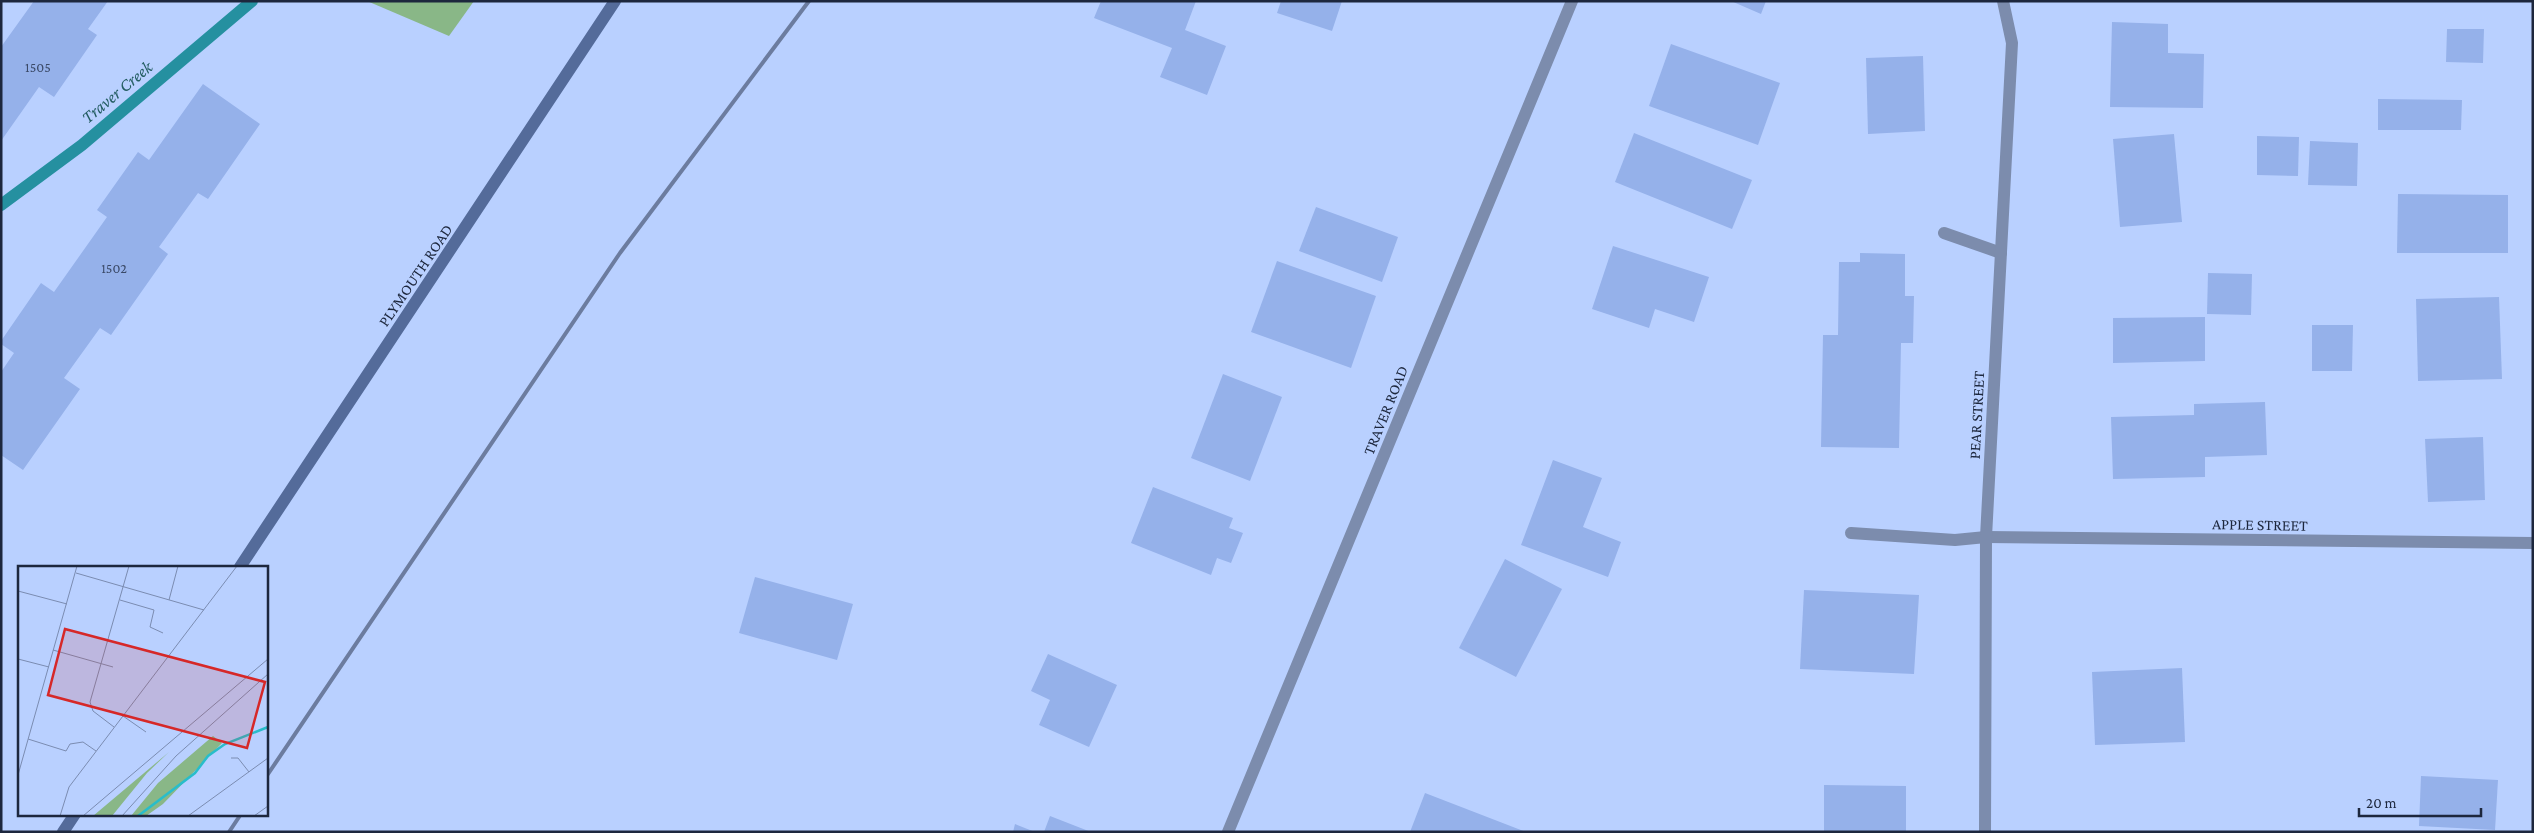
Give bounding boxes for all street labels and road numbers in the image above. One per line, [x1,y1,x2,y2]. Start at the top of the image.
street label: PLYMOUTH ROAD [375,221,456,329]
street label: TRAVER ROAD [1360,363,1411,457]
street label: PEAR STREET [1966,370,1987,460]
street label: APPLE STREET [2212,515,2308,534]

